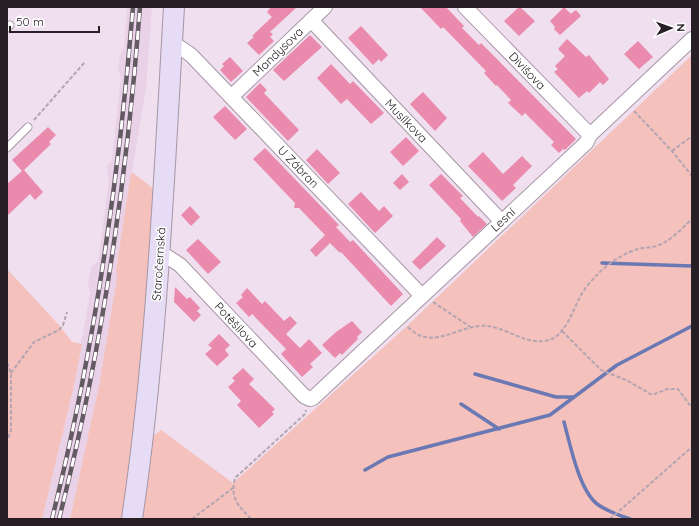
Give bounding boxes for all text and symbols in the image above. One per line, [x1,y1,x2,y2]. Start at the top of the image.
scale bar [10,8,99,34]
north arrow [651,8,691,48]
text: 50 m [16,14,44,29]
text: N [674,23,688,32]
street label: Mandysova [249,24,306,79]
street label: Divišova [506,49,549,93]
street label: Musílkova [382,96,431,146]
street label: U Zábran [275,142,322,191]
street label: Lesní [487,204,518,235]
street label: Staročernská [148,227,169,301]
street label: Potěšilova [212,299,261,351]

